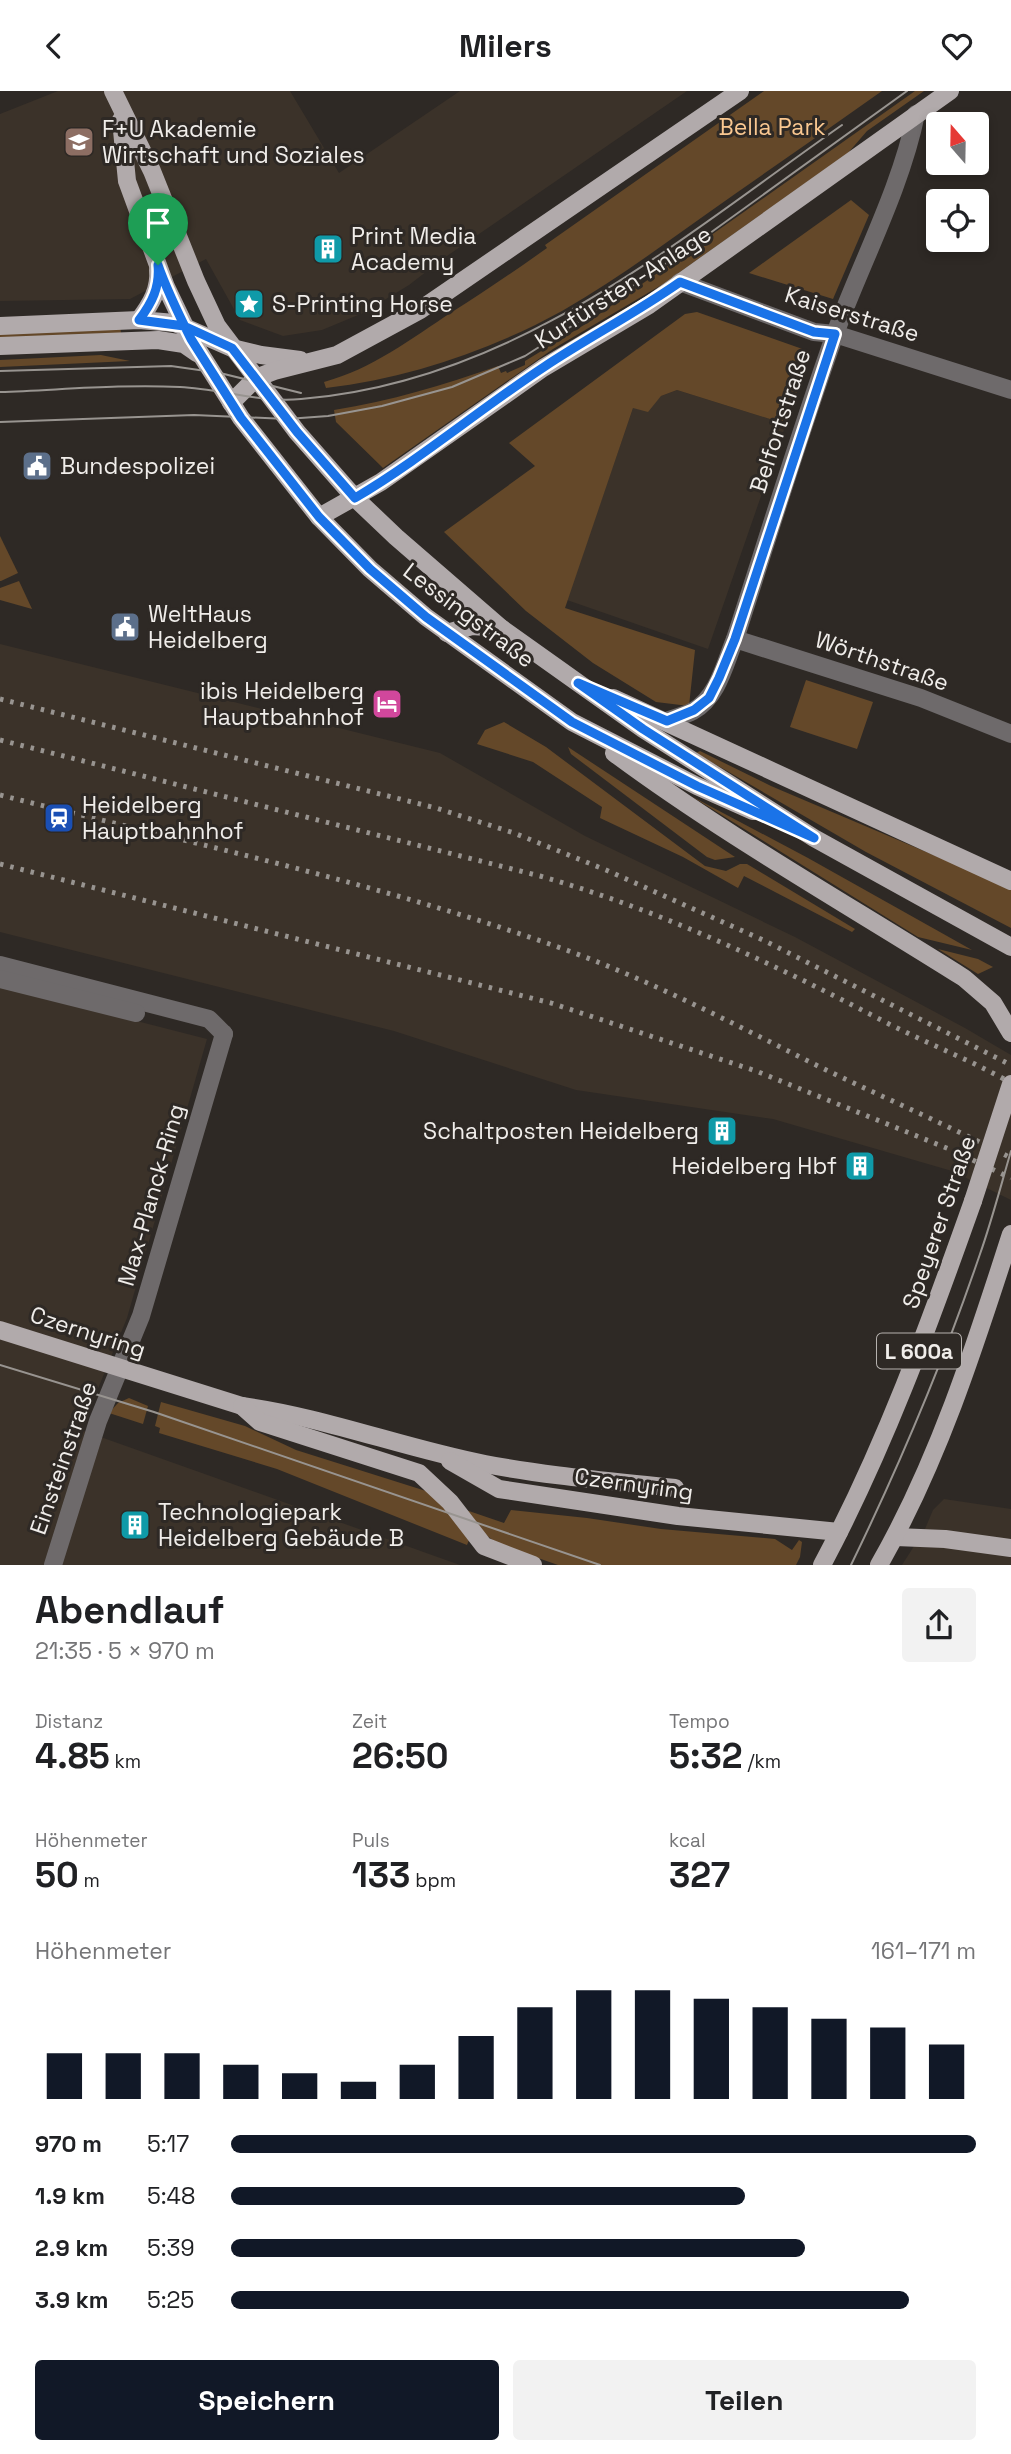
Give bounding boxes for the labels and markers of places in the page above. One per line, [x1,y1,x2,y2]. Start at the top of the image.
place label: F+U Akademie Wirtschaft und Soziales [102,114,365,170]
school or university icon: F+U Akademie Wirtschaft und Soziales [62,125,96,159]
pin [128,193,188,265]
place label: Print Media Academy [351,221,477,277]
building icon: Print Media Academy [311,232,345,266]
place icon: S-Printing Horse [232,287,266,321]
place label: S-Printing Horse [272,289,453,319]
public building icon: Bundespolizei [20,449,54,483]
place label: Bundespolizei [60,451,215,481]
place label: WeltHaus Heidelberg [148,599,268,655]
public building icon: WeltHaus Heidelberg [108,610,142,644]
place label: ibis Heidelberg Hauptbahnhof [200,676,364,732]
hotel icon: ibis Heidelberg Hauptbahnhof [370,687,404,721]
place label: Heidelberg Hauptbahnhof [82,790,243,846]
station icon: Heidelberg Hauptbahnhof [42,801,76,835]
building icon: Schaltposten Heidelberg [705,1114,739,1148]
place label: Schaltposten Heidelberg [423,1116,699,1146]
building icon: Heidelberg Hbf [843,1149,877,1183]
place label: Heidelberg Hbf [672,1151,837,1181]
place label: Technologiepark Heidelberg Gebäude B [158,1497,404,1553]
building icon: Technologiepark Heidelberg Gebäude B [118,1508,152,1542]

